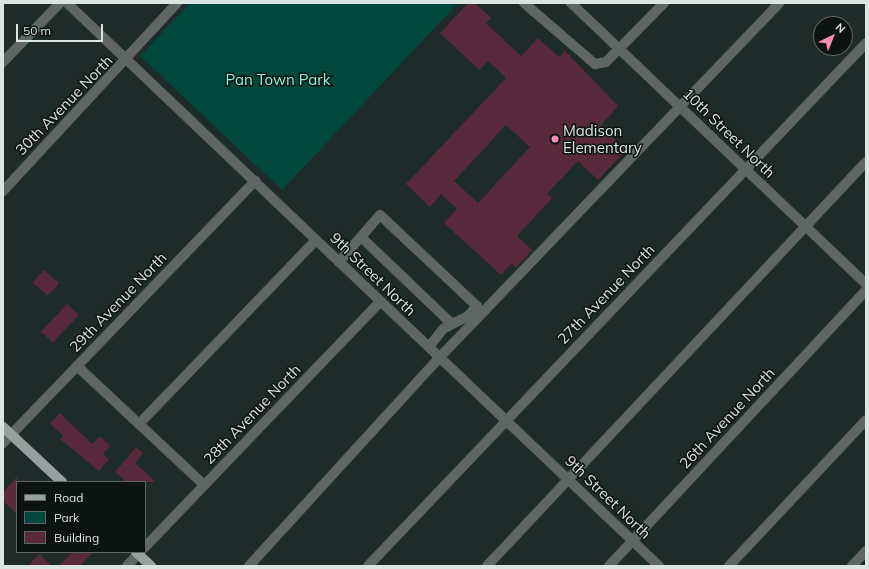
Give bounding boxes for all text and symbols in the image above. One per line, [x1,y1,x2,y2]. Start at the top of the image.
scale bar [18,16,105,42]
north arrow [813,16,853,56]
text: N [833,20,848,36]
text: 50 m [23,23,51,38]
street label: 30th Avenue North [12,51,116,159]
park label: Pan Town Park [226,71,330,89]
street label: 10th Street North [679,84,779,182]
place label: Madison Elementary [563,121,642,156]
marker: Madison Elementary [550,134,560,144]
street label: 9th Street North [326,229,420,319]
street label: 27th Avenue North [554,240,658,348]
street label: 29th Avenue North [66,248,170,356]
street label: 28th Avenue North [200,360,304,468]
street label: 26th Avenue North [675,364,779,472]
street label: 9th Street North [561,452,655,542]
legend [16,481,146,553]
text: Road [54,490,83,505]
text: Park [54,510,79,525]
text: Building [54,530,99,545]

